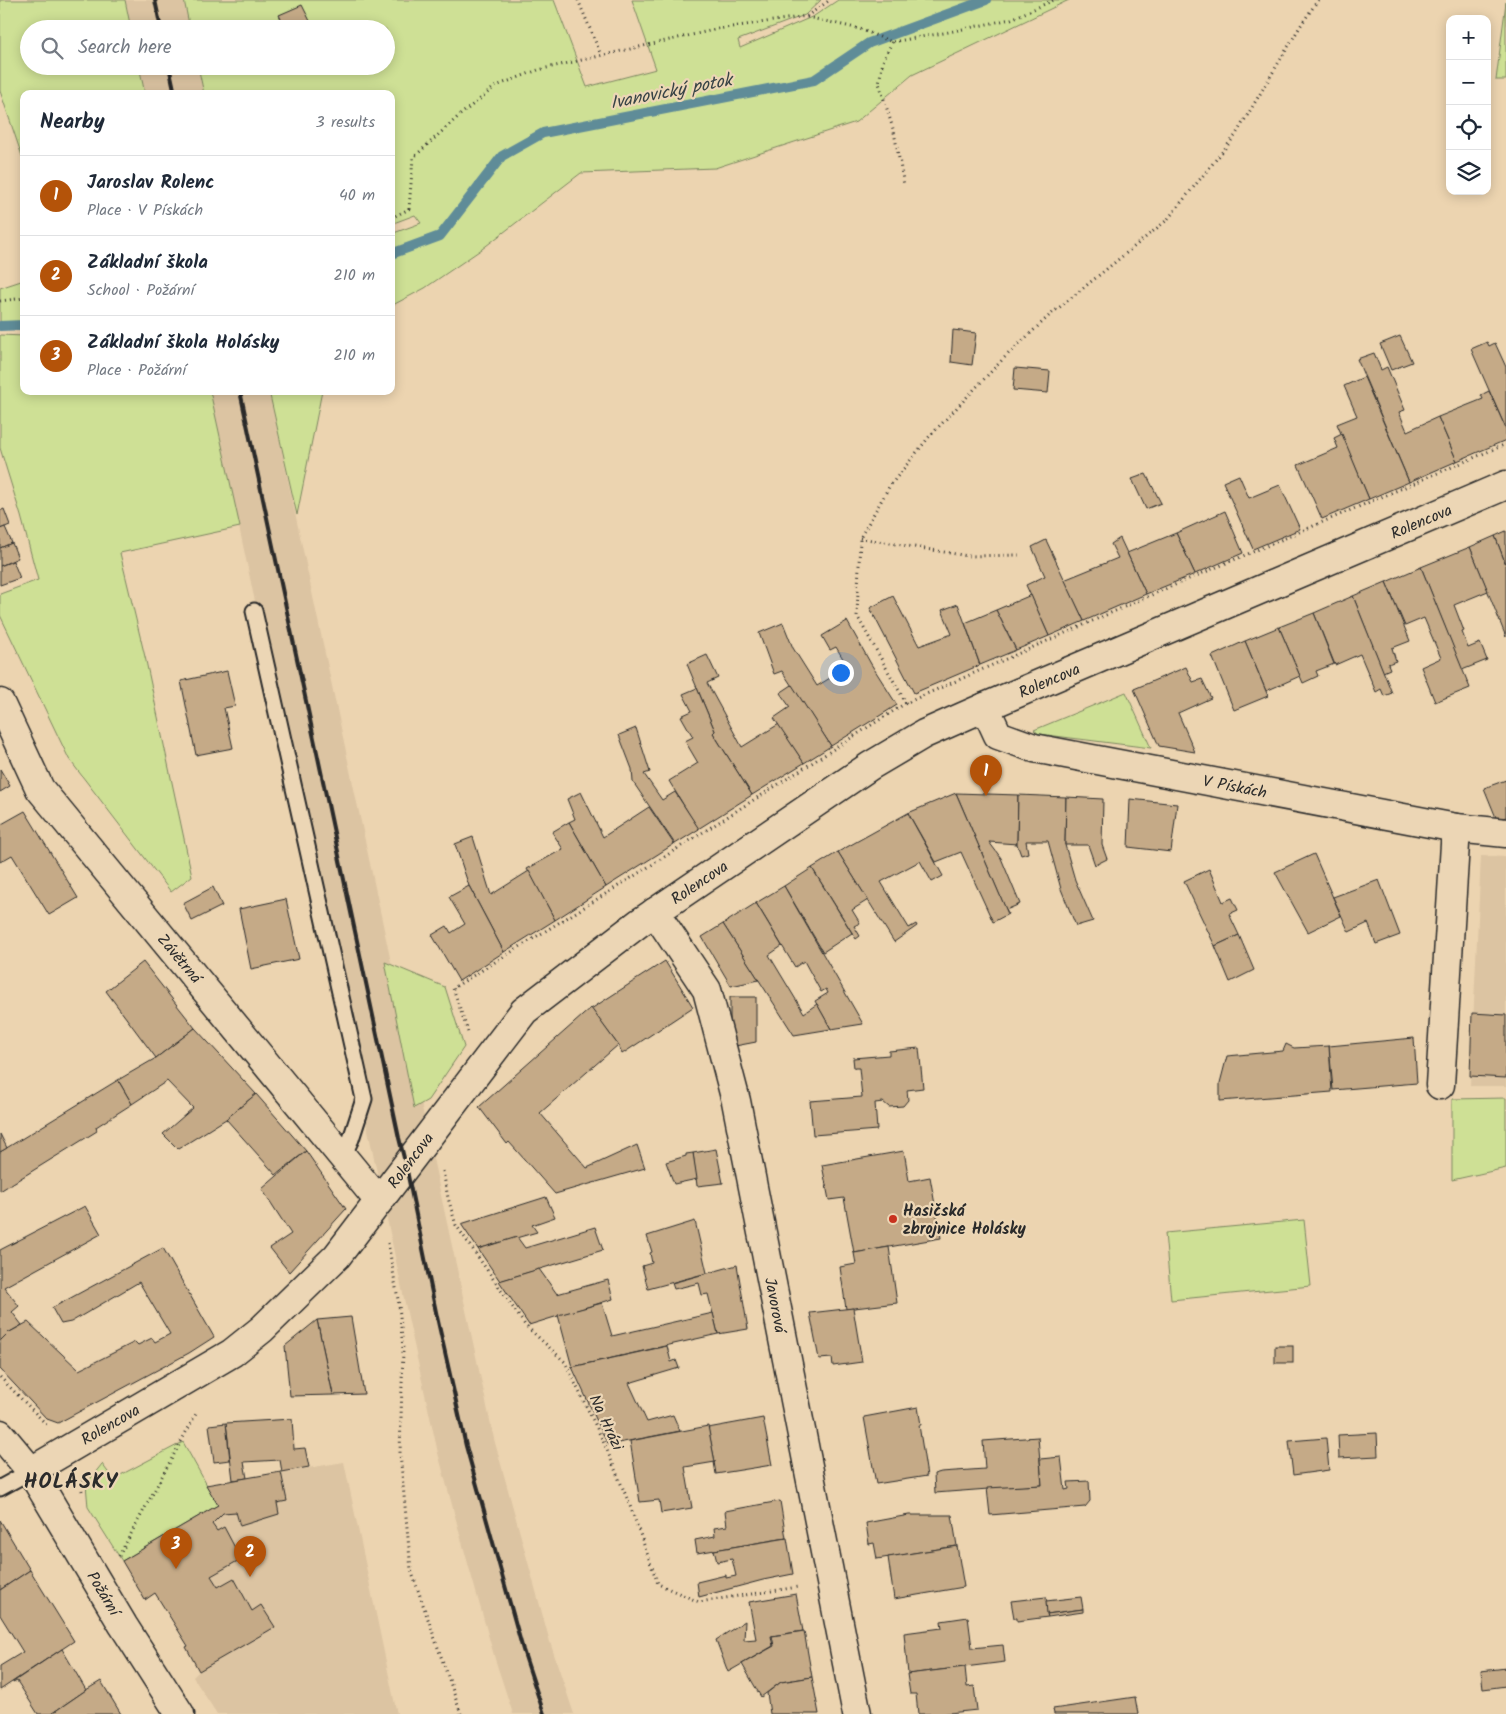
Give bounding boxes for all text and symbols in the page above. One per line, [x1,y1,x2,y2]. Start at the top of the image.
map controls [1446,15,1491,195]
button: + [1446,15,1491,60]
search box [20,20,395,75]
text: Search here [78,33,172,63]
icon: search [38,34,66,62]
button: − [1446,60,1491,105]
water label: Ivanovický potok [608,66,737,119]
button: locate [1446,105,1491,150]
text: Nearby [40,106,105,139]
text: 3 results [316,110,375,135]
button: layers [1446,150,1491,195]
text: Jaroslav Rolenc [87,168,215,198]
text: 1 [54,183,58,208]
text: 40 m [339,183,375,208]
text: Place · V Pískách [87,198,203,223]
text: Základní škola [87,248,208,278]
text: 2 [51,263,61,288]
text: 210 m [334,263,375,288]
text: School · Požární [87,278,194,303]
text: Základní škola Holásky [87,328,279,358]
text: 3 [52,343,60,368]
text: 210 m [334,343,375,368]
text: Place · Požární [87,358,186,383]
street label: Rolencova [1387,498,1456,547]
street label: Rolencova [1015,657,1084,706]
your location [828,660,854,686]
pin: 1 [970,755,1002,796]
street label: V Pískách [1200,769,1269,806]
street label: Rolencova [666,855,734,912]
street label: Závětrná [150,928,208,991]
street label: Rolencova [382,1127,441,1194]
place label: Hasičská zbrojnice Holásky [903,1199,1026,1242]
marker: Hasičská zbrojnice Holásky [887,1213,899,1225]
street label: Javorová [757,1275,792,1336]
street label: Na Hrázi [582,1391,630,1456]
street label: Rolencova [76,1398,145,1452]
district label: HOLÁSKY [24,1466,118,1499]
pin: 3 [160,1528,192,1569]
pin: 2 [234,1536,266,1577]
street label: Požární [80,1567,127,1623]

